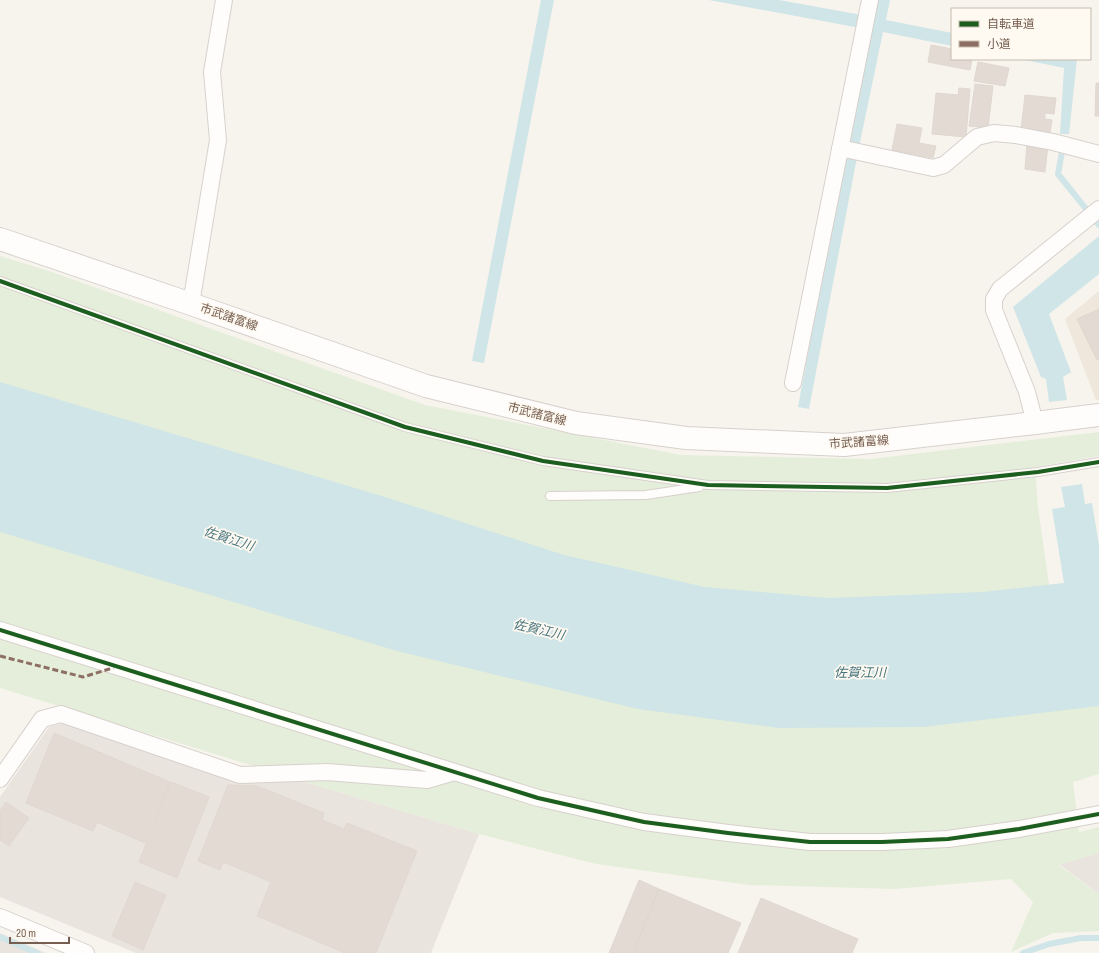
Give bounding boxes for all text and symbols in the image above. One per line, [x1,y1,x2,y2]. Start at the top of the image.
legend [951,8,1091,60]
text: 自転車道 [987,17,1035,32]
text: 小道 [987,37,1011,52]
street label: 市武諸富線 [198,301,260,334]
street label: 市武諸富線 [506,400,568,429]
street label: 市武諸富線 [829,433,889,452]
water label: 佐賀江川 [201,523,258,555]
water label: 佐賀江川 [512,616,568,644]
water label: 佐賀江川 [834,665,888,681]
scale bar [10,919,69,945]
text: 20 m [16,926,36,941]

